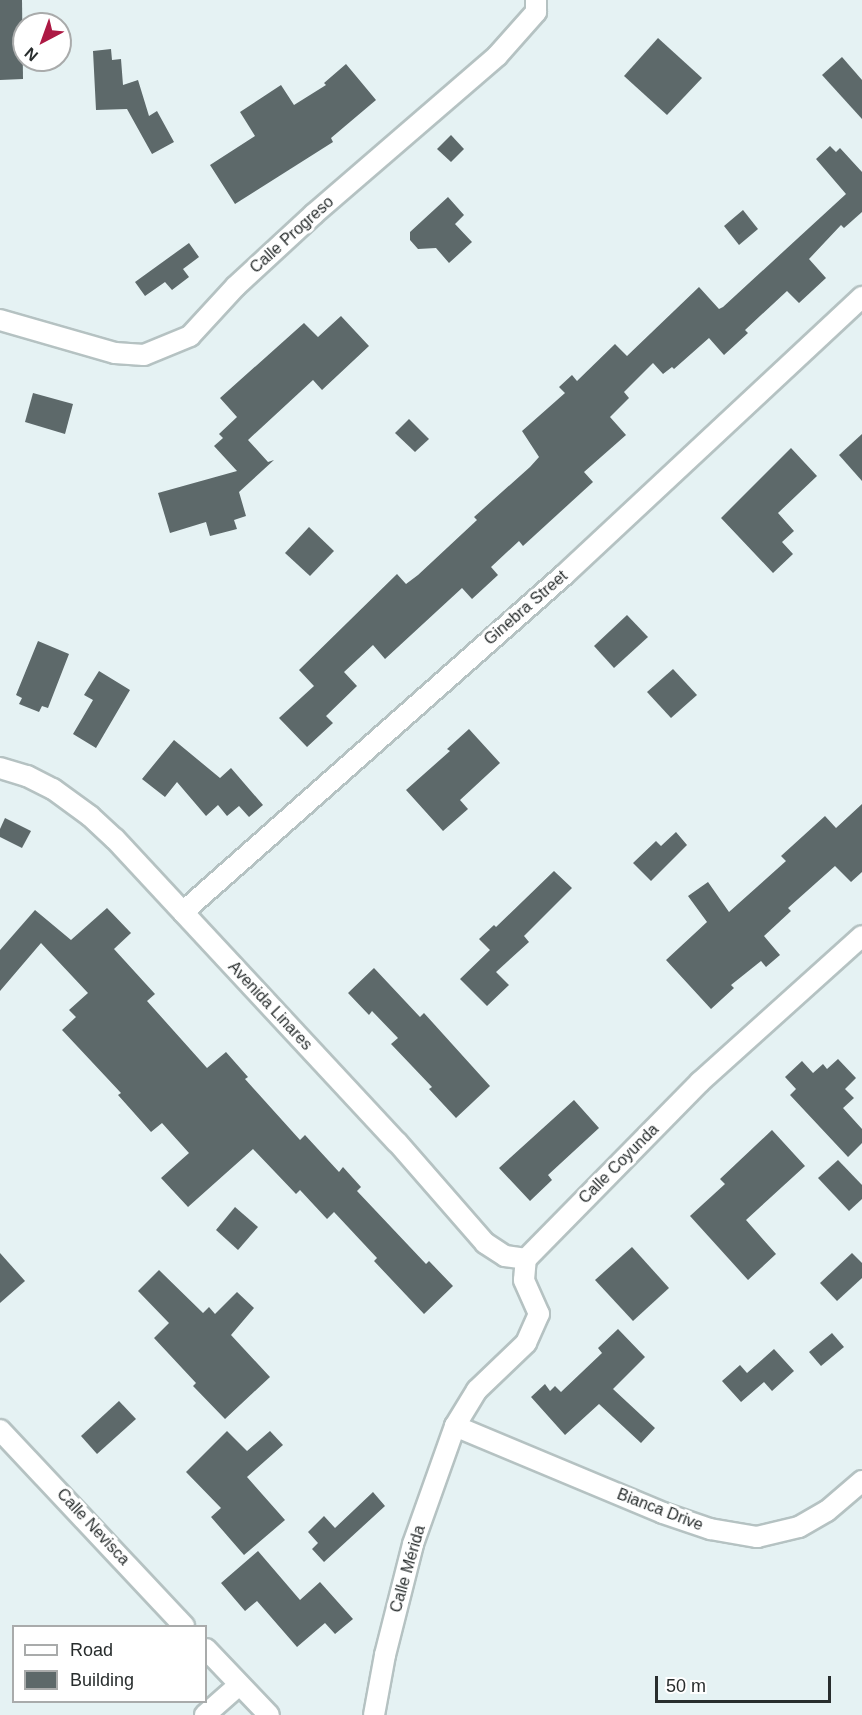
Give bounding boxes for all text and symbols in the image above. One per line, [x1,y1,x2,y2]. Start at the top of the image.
north arrow [12,12,72,72]
text: N [21,44,41,65]
street label: Calle Progreso [246,192,338,278]
street label: Ginebra Street [480,567,572,649]
street label: Avenida Linares [224,958,316,1054]
street label: Calle Coyunda [575,1120,663,1208]
street label: Calle Nevisca [53,1485,133,1569]
street label: Bianca Drive [614,1485,706,1535]
street label: Calle Mérida [386,1523,430,1615]
legend [12,1625,207,1703]
text: Road [70,1640,113,1660]
scale bar [658,1664,834,1702]
text: Building [70,1670,134,1690]
text: 50 m [666,1676,706,1696]

